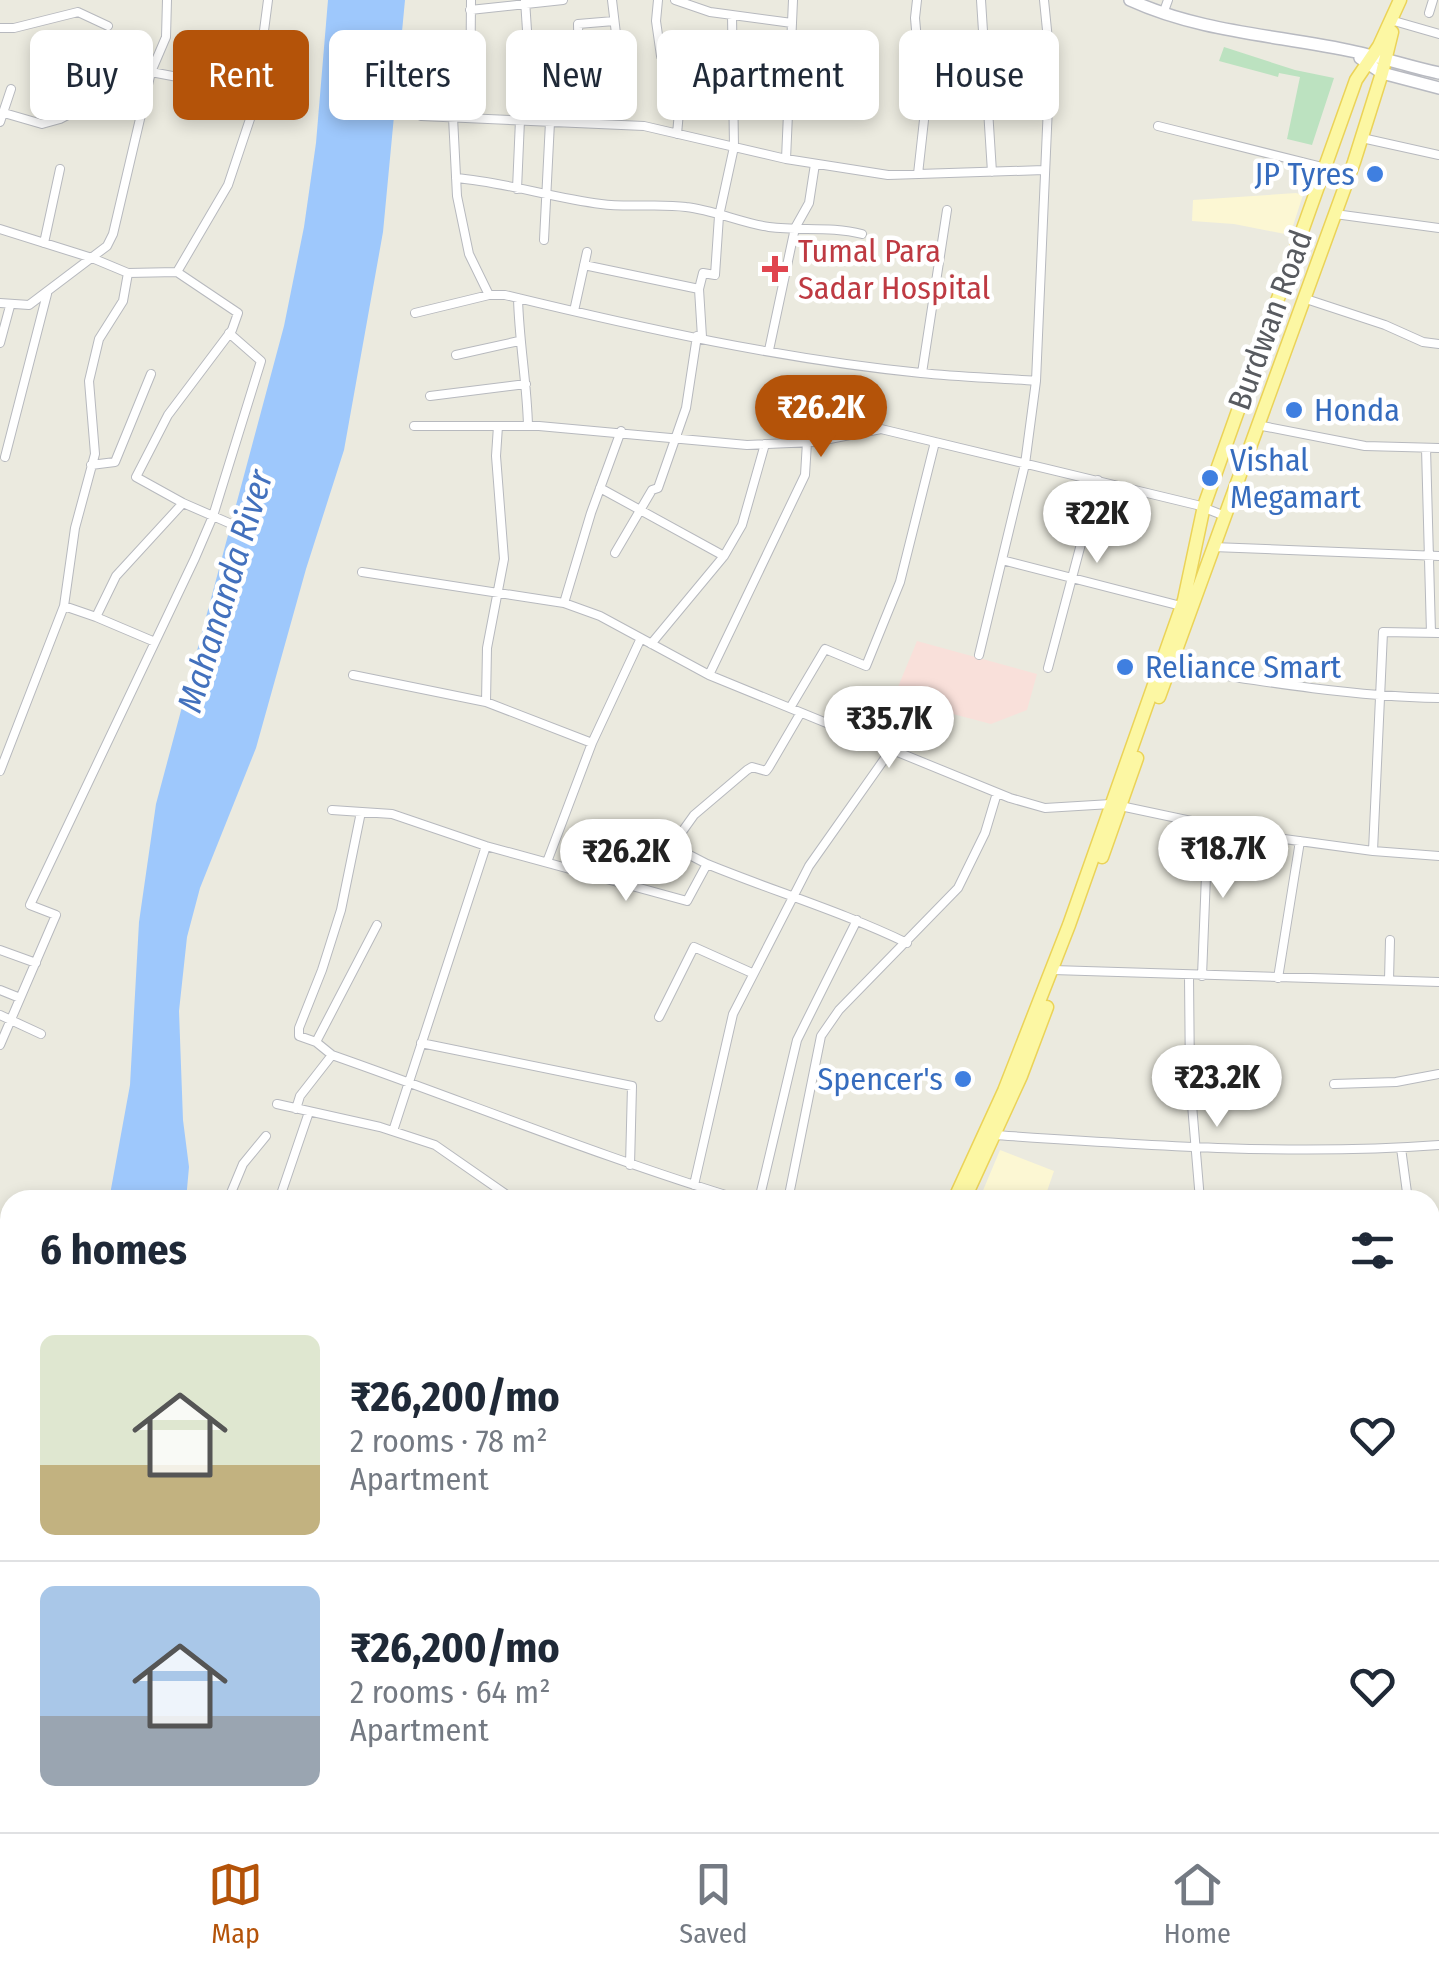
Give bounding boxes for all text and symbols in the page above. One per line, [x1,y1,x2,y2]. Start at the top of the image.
chip: Buy [30,30,153,120]
chip: Rent [173,30,309,120]
chip: Filters [329,30,486,120]
chip: New [506,30,637,120]
chip: Apartment [657,30,879,120]
chip: House [899,30,1059,120]
place label: JP Tyres [1254,155,1355,193]
marker: JP Tyres [1364,163,1386,185]
street label: Burdwan Road [1220,225,1320,415]
place label: Tumal Para Sadar Hospital [798,232,990,307]
marker: Tumal Para Sadar Hospital [762,256,788,282]
pin: ₹26.2K [740,375,902,460]
text: ₹26.2K [777,388,865,426]
place label: Honda [1314,391,1400,429]
marker: Honda [1283,399,1305,421]
place label: Vishal Megamart [1230,441,1361,516]
water label: Mahananda River [168,463,282,717]
marker: Vishal Megamart [1199,467,1221,489]
pin: ₹22K [1038,481,1156,566]
text: ₹22K [1065,494,1129,532]
place label: Reliance Smart [1145,648,1342,686]
marker: Reliance Smart [1114,656,1136,678]
pin: ₹35.7K [808,686,970,771]
text: ₹35.7K [846,699,932,737]
pin: ₹18.7K [1142,816,1304,901]
pin: ₹26.2K [545,819,707,904]
text: ₹18.7K [1180,829,1266,867]
text: ₹26.2K [582,832,670,870]
pin: ₹23.2K [1136,1045,1298,1130]
text: ₹23.2K [1174,1058,1260,1096]
place label: Spencer's [817,1060,943,1098]
marker: Spencer's [952,1068,974,1090]
icon: filters [1345,1223,1400,1278]
text: 6 homes [40,1225,187,1275]
text: ₹26,200/mo [350,1372,560,1422]
icon: home [120,1375,240,1495]
icon: heart [1345,1408,1400,1463]
text: 2 rooms · 78 m² [350,1422,548,1460]
text: Apartment [350,1460,489,1498]
text: ₹26,200/mo [350,1623,560,1673]
icon: home [120,1626,240,1746]
icon: heart [1345,1659,1400,1714]
text: 2 rooms · 64 m² [350,1673,551,1711]
text: Apartment [350,1711,489,1749]
tab: Map [208,1857,263,1950]
tab: Saved [679,1857,748,1950]
tab: Home [1164,1857,1231,1950]

